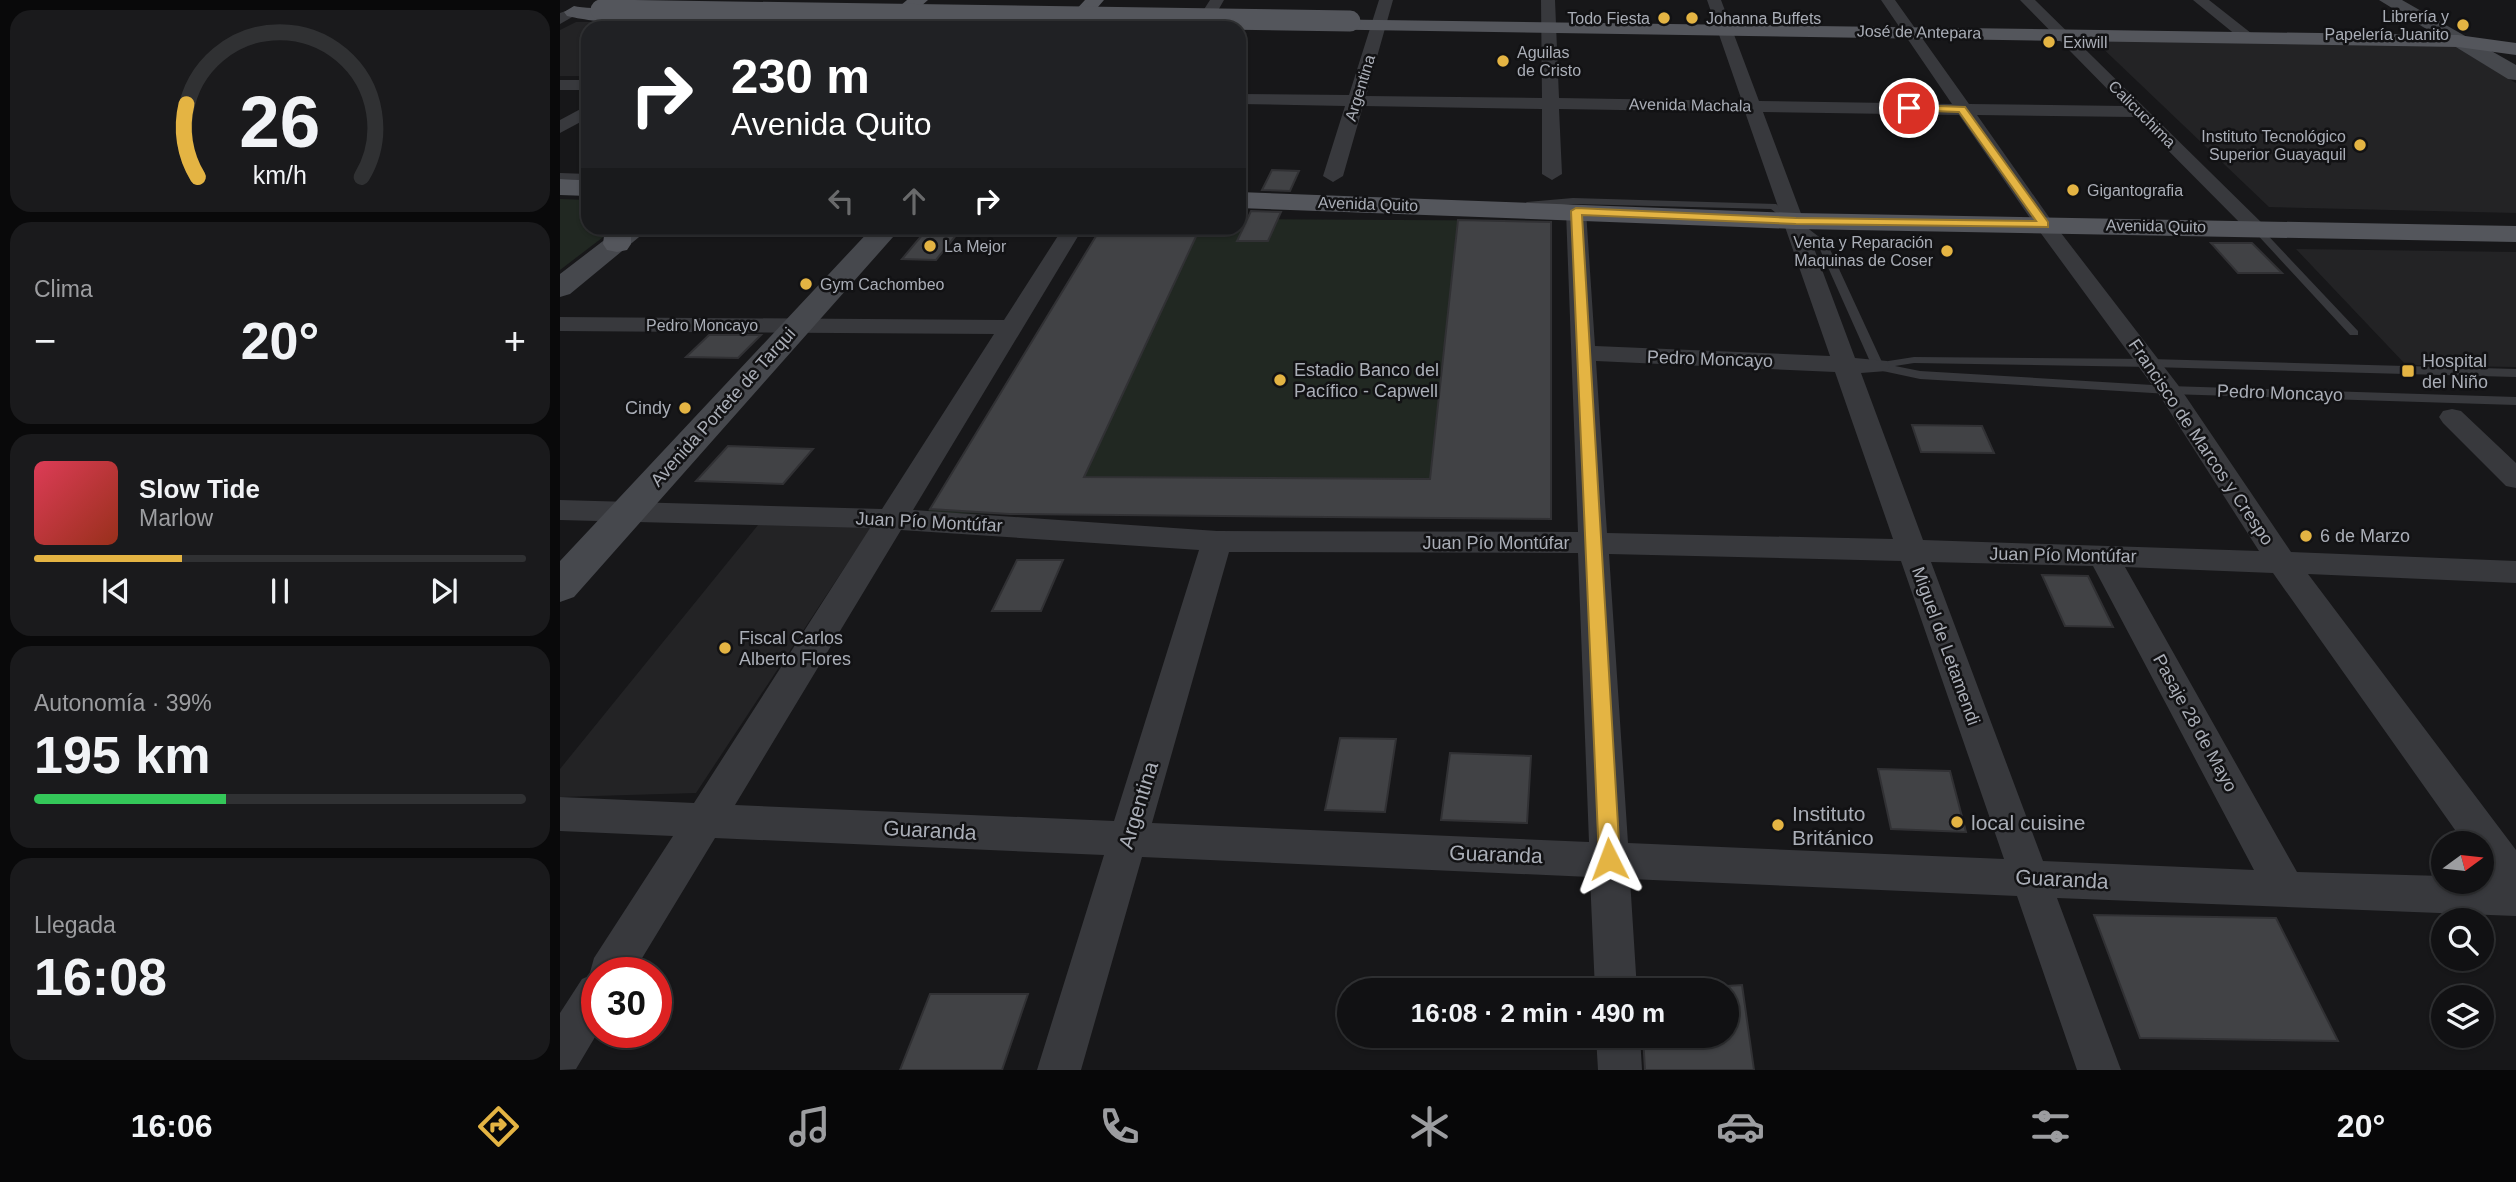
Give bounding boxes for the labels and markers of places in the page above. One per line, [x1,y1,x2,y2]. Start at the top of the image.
place label: Librería y Papelería Juanito [2324,8,2449,43]
place label: Todo Fiesta [1567,10,1650,27]
marker: Todo Fiesta [1656,10,1672,26]
marker: Johanna Buffets [1684,10,1700,26]
place label: Johanna Buffets [1706,10,1821,27]
marker: Librería y Papelería Juanito [2455,17,2471,33]
marker: Exiwill [2041,34,2057,50]
place label: Exiwill [2063,34,2107,51]
place label: Aguilas de Cristo [1517,44,1581,79]
marker: Aguilas de Cristo [1495,53,1511,69]
pin [1879,78,1939,138]
place label: Instituto Tecnológico Superior Guayaquil [2201,128,2346,163]
marker: Instituto Tecnológico Superior Guayaquil [2352,137,2368,153]
marker: Gigantografia [2065,182,2081,198]
place label: Gigantografia [2087,182,2183,199]
place label: Venta y Reparación Maquinas de Coser [1793,234,1934,269]
marker: La Mejor [922,238,938,254]
place label: La Mejor [944,238,1007,255]
marker: Venta y Reparación Maquinas de Coser [1939,243,1955,259]
marker: Gym Cachombeo [798,276,814,292]
place label: Gym Cachombeo [820,276,945,293]
place label: Hospital del Niño [2422,351,2488,392]
place label: Estadio Banco del Pacífico - Capwell [1294,360,1439,401]
marker: Hospital del Niño [2400,363,2416,379]
marker: Estadio Banco del Pacífico - Capwell [1272,372,1288,388]
place label: Cindy [625,398,671,418]
marker: Cindy [677,400,693,416]
place label: 6 de Marzo [2320,526,2410,546]
marker: 6 de Marzo [2298,528,2314,544]
place label: Fiscal Carlos Alberto Flores [739,628,851,669]
marker: Fiscal Carlos Alberto Flores [717,640,733,656]
place label: Instituto Británico [1792,802,1874,849]
place label: local cuisine [1971,811,2085,834]
marker: local cuisine [1949,814,1965,830]
marker: Instituto Británico [1770,817,1786,833]

